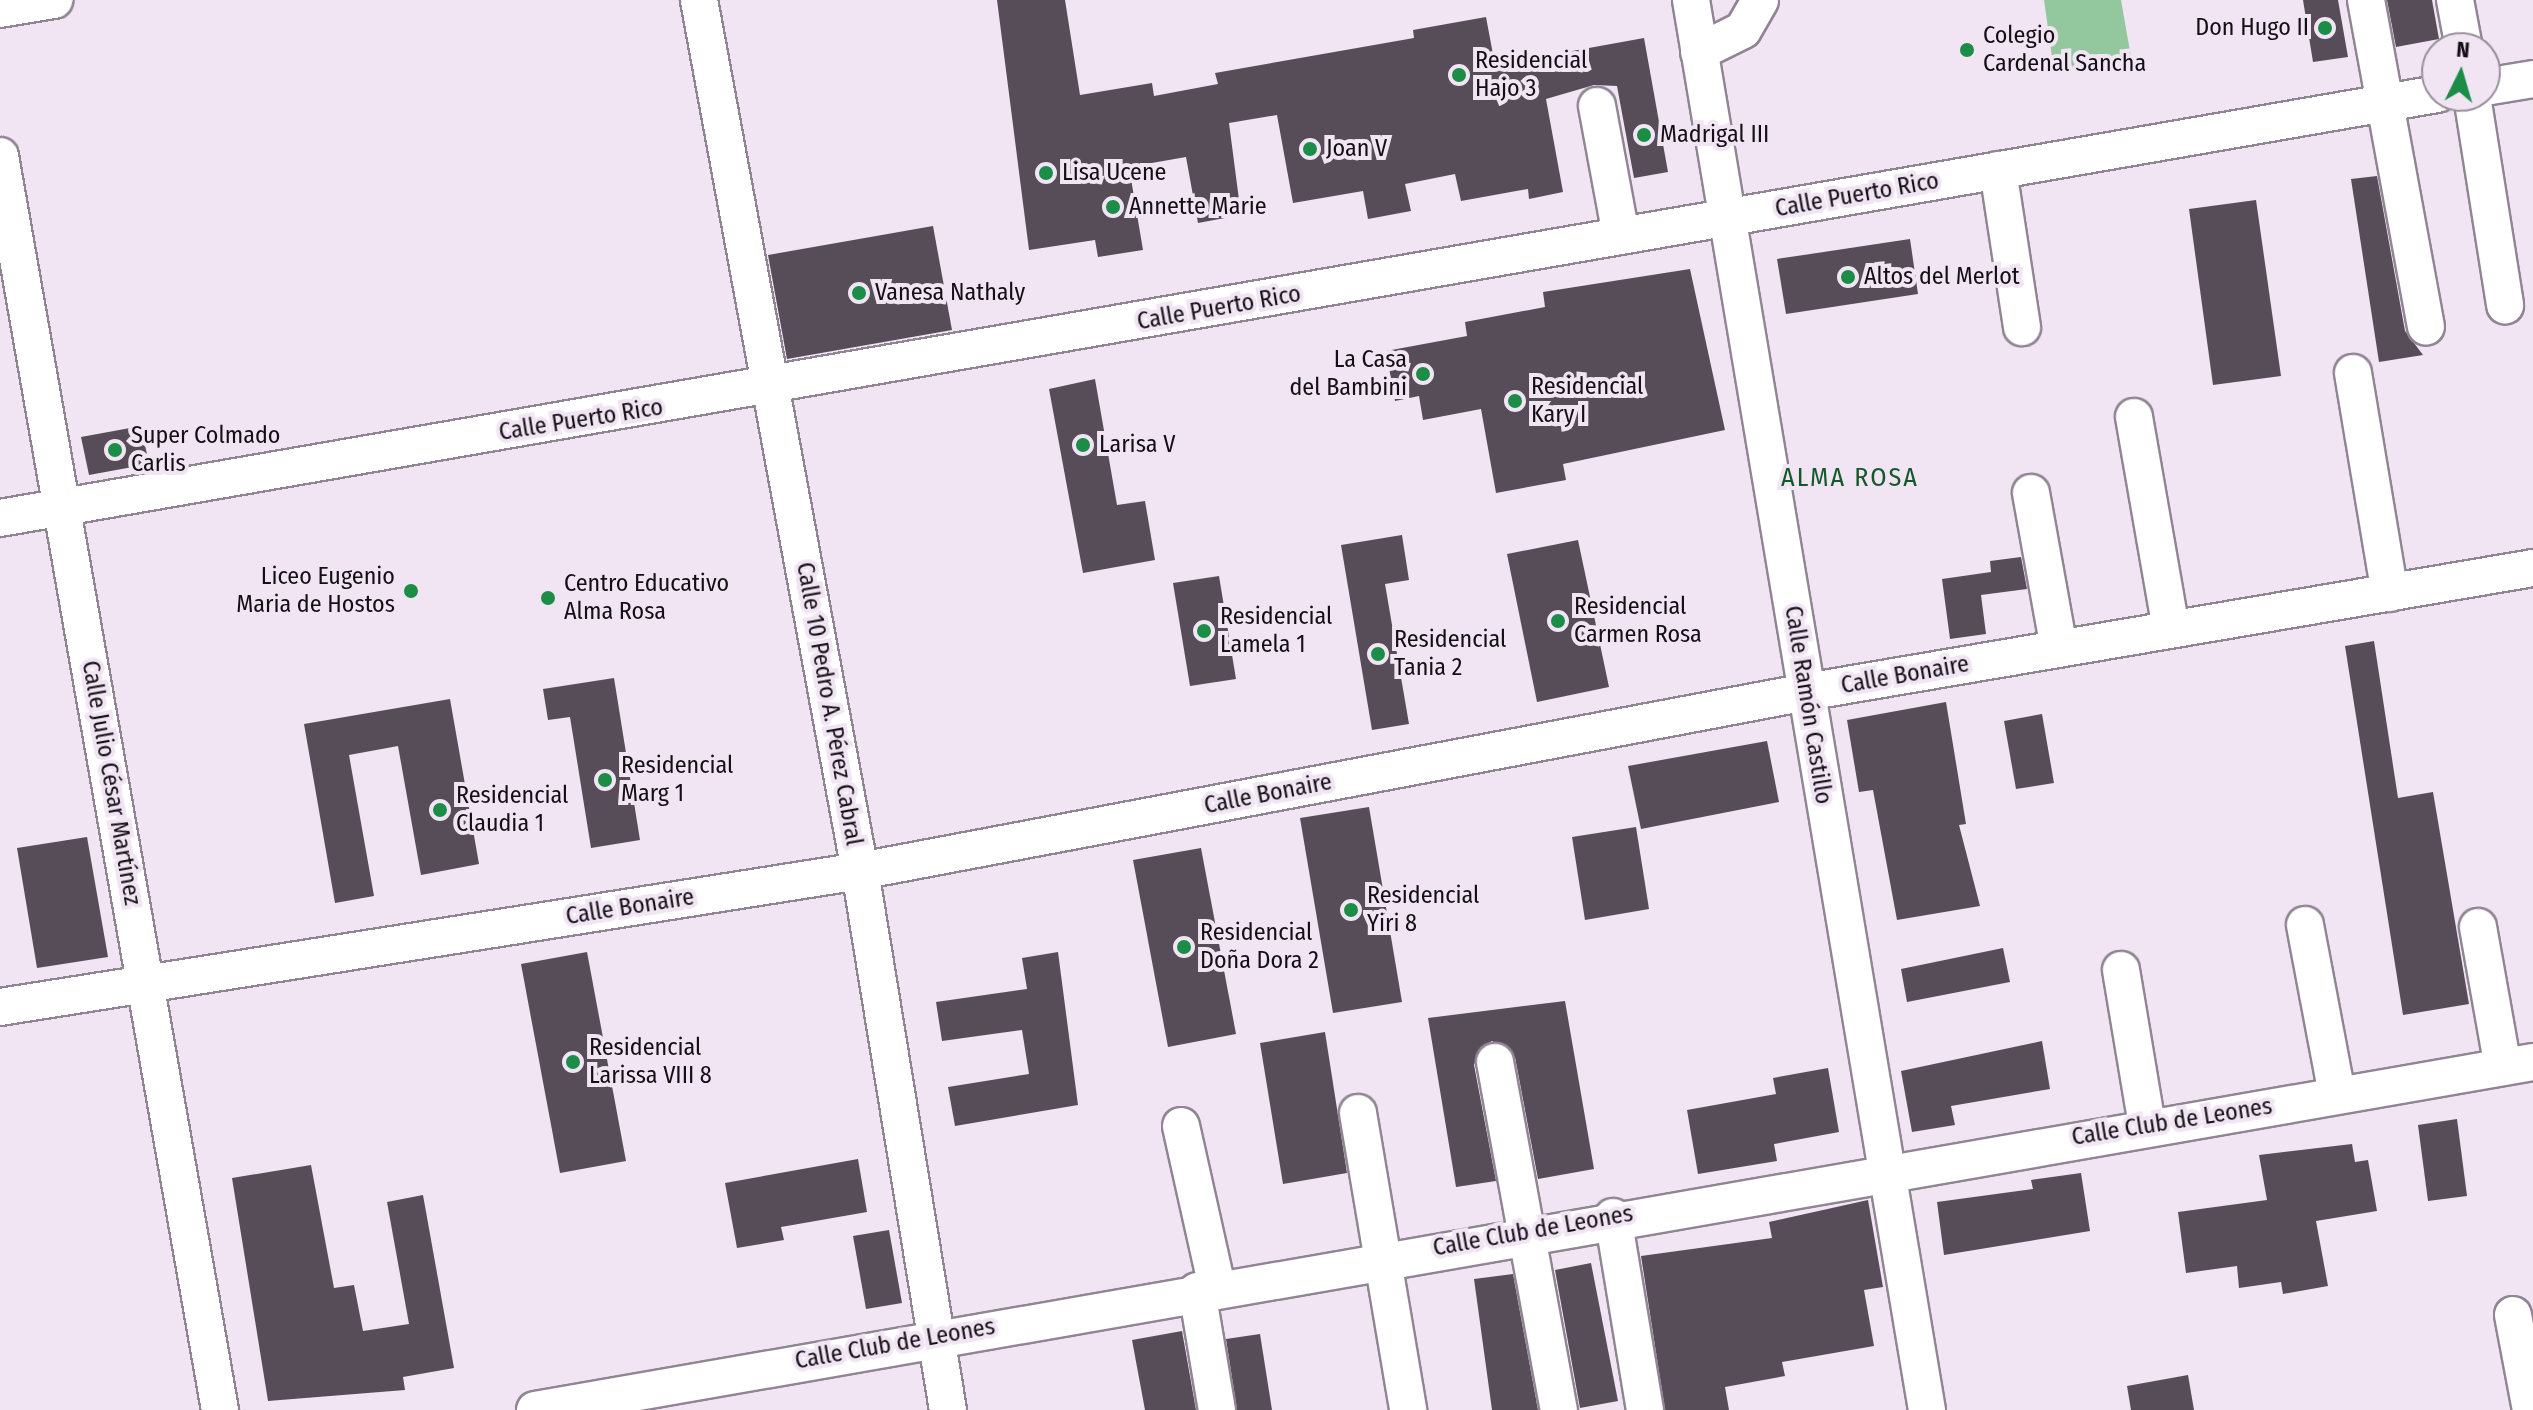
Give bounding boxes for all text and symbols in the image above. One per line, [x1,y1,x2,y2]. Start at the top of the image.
place label: Don Hugo II [2195,14,2309,42]
marker: Don Hugo II [2316,19,2334,37]
place label: Colegio Cardenal Sancha [1983,22,2146,78]
north arrow [2421,32,2501,112]
text: N [2455,36,2471,64]
marker: Colegio Cardenal Sancha [1958,41,1976,59]
place label: Residencial Hajo 3 [1475,47,1587,103]
marker: Residencial Hajo 3 [1450,66,1468,84]
place label: Madrigal III [1660,121,1769,149]
marker: Madrigal III [1635,126,1653,144]
place label: Joan V [1326,135,1387,163]
marker: Joan V [1301,140,1319,158]
place label: Lisa Ucene [1062,159,1166,187]
marker: Lisa Ucene [1037,164,1055,182]
street label: Calle Puerto Rico [1773,166,1941,224]
place label: Annette Marie [1129,193,1267,221]
marker: Annette Marie [1104,198,1122,216]
place label: Altos del Merlot [1864,263,2020,291]
marker: Altos del Merlot [1839,268,1857,286]
place label: Vanesa Nathaly [875,279,1025,307]
street label: Calle Puerto Rico [1135,279,1303,337]
marker: Vanesa Nathaly [850,284,868,302]
place label: La Casa del Bambini [1289,346,1407,402]
marker: La Casa del Bambini [1414,365,1432,383]
place label: Residencial Kary I [1531,373,1643,429]
marker: Residencial Kary I [1506,392,1524,410]
street label: Calle Puerto Rico [497,393,665,447]
place label: Super Colmado Carlis [131,422,280,478]
place label: Larisa V [1099,431,1175,459]
marker: Larisa V [1074,436,1092,454]
marker: Super Colmado Carlis [106,441,124,459]
district label: ALMA ROSA [1781,462,1919,494]
street label: Calle 10 Pedro A. Pérez Cabral [790,560,868,848]
place label: Liceo Eugenio Maria de Hostos [236,563,395,619]
place label: Centro Educativo Alma Rosa [564,570,729,626]
marker: Liceo Eugenio Maria de Hostos [402,582,420,600]
marker: Centro Educativo Alma Rosa [539,589,557,607]
place label: Residencial Carmen Rosa [1574,593,1702,649]
place label: Residencial Lamela 1 [1220,603,1332,659]
street label: Calle Ramón Castillo [1778,604,1838,806]
marker: Residencial Carmen Rosa [1549,612,1567,630]
marker: Residencial Lamela 1 [1195,622,1213,640]
place label: Residencial Tania 2 [1394,626,1506,682]
marker: Residencial Tania 2 [1369,645,1387,663]
street label: Calle Bonaire [1839,650,1971,700]
street label: Calle Julio César Martínez [75,659,147,907]
place label: Residencial Marg 1 [621,752,733,808]
street label: Calle Bonaire [1202,768,1334,820]
marker: Residencial Marg 1 [596,771,614,789]
place label: Residencial Claudia 1 [456,782,568,838]
marker: Residencial Claudia 1 [431,801,449,819]
place label: Residencial Yiri 8 [1367,882,1479,938]
street label: Calle Bonaire [564,883,696,931]
marker: Residencial Yiri 8 [1342,901,1360,919]
place label: Residencial Doña Dora 2 [1200,919,1319,975]
marker: Residencial Doña Dora 2 [1175,938,1193,956]
place label: Residencial Larissa VIII 8 [589,1034,712,1090]
marker: Residencial Larissa VIII 8 [564,1053,582,1071]
street label: Calle Club de Leones [2070,1092,2274,1152]
street label: Calle Club de Leones [1431,1199,1635,1263]
street label: Calle Club de Leones [793,1312,997,1376]

